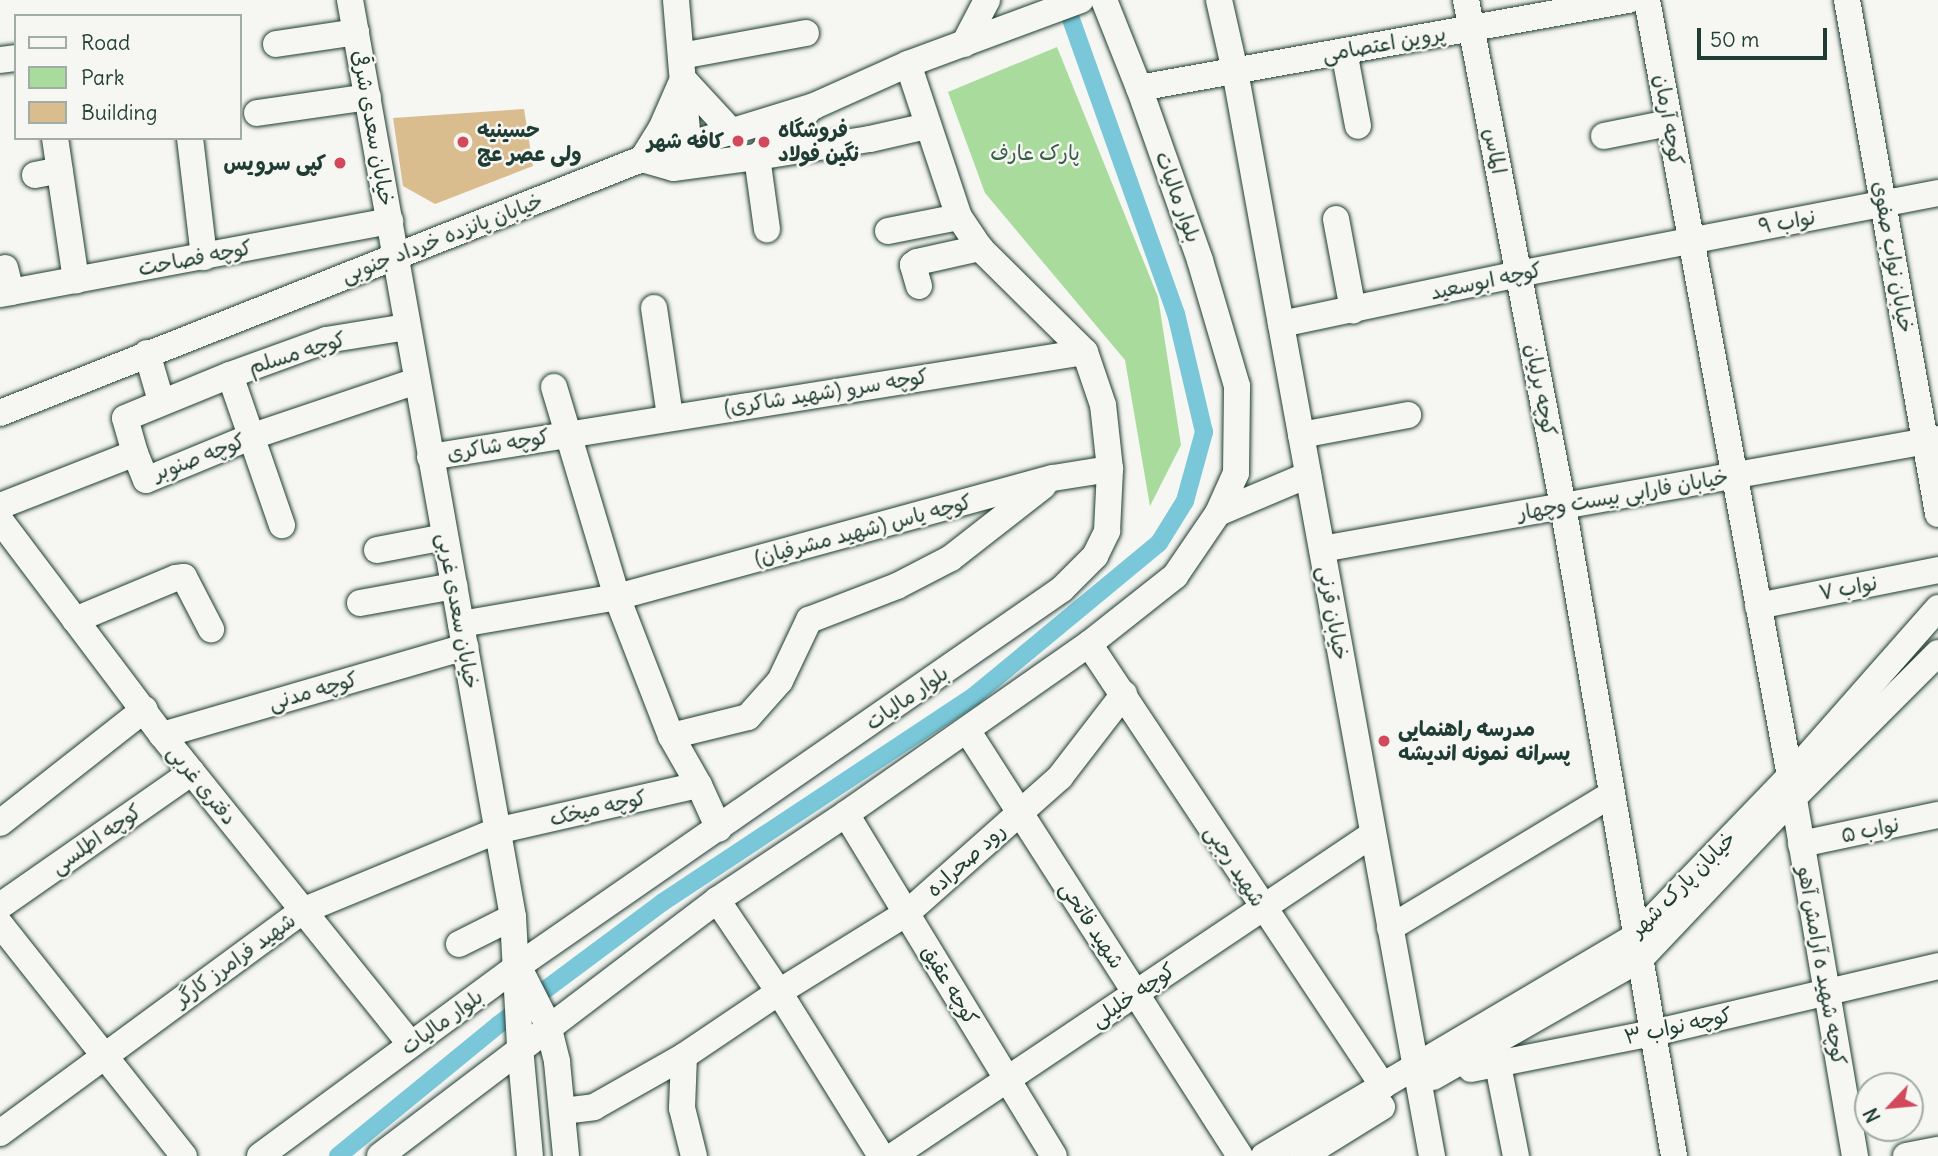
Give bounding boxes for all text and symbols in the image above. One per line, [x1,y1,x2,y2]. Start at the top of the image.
legend [14,14,242,140]
scale bar [1700,14,1829,58]
street label: پروین اعتصامی [1320,21,1448,67]
text: 50 m [1710,26,1759,53]
text: Road [81,29,130,56]
street label: خیابان سعدی شرقی [347,48,399,208]
text: Park [81,64,124,91]
street label: کوچه آرمان [1649,72,1689,168]
text: Building [81,99,157,126]
place label: حسینیه ولی عصر عج [477,117,582,167]
place label: فروشگاه نگین فولاد [778,117,859,167]
street label: الماس [1478,126,1512,176]
place label: کافه شهر [647,128,724,154]
marker: کافه شهر [730,133,746,149]
marker: حسینیه ولی عصر عج [455,134,471,150]
marker: فروشگاه نگین فولاد [756,134,772,150]
park label: پارک عارف [990,140,1080,166]
street label: بلوار مالیات [1150,148,1206,246]
place label: کپی سرویس [224,150,326,176]
marker: کپی سرویس [332,155,348,171]
street label: خیابان نواب صفوی [1867,179,1919,335]
street label: خیابان پانزده خرداد جنوبی [338,188,546,288]
street label: نواب ۹ [1756,204,1818,240]
street label: کوچه فصاحت [136,235,254,281]
street label: کوچه ابوسعید [1428,257,1544,305]
street label: کوچه مسلم [245,326,349,380]
street label: کوچه برلیان [1520,342,1562,438]
street label: کوچه سرو (شهید شاکری) [722,363,930,421]
street label: کوچه شاکری [445,424,551,466]
street label: کوچه صنوبر [149,428,249,486]
street label: خیابان فارابی بیست وچهار [1516,464,1730,526]
street label: کوچه یاس (شهید مشرفیان) [752,489,974,571]
street label: خیابان سعدی غربی [432,531,484,691]
street label: خیابان قرنی [1312,564,1354,662]
street label: نواب ۷ [1817,570,1879,606]
street label: بلوار مالیات [861,660,953,736]
street label: کوچه مدنی [266,666,360,716]
place label: مدرسه راهنمایی پسرانه نمونه اندیشه [1398,716,1570,766]
marker: مدرسه راهنمایی پسرانه نمونه اندیشه [1376,733,1392,749]
street label: دفتری غربی [162,740,242,830]
street label: کوچه میخک [547,785,649,831]
street label: کوچه اطلسی [46,799,146,879]
street label: نواب ۵ [1839,812,1901,848]
street label: رود صحراده [921,818,1011,902]
street label: شهید رجبی [1199,820,1271,912]
street label: خیابان پارک شهر [1625,826,1741,942]
street label: کوچه شهید ه آرامش آهو [1792,865,1852,1067]
street label: شهید فاتحی [1054,877,1130,973]
street label: شهید فرامرز کارگر [170,908,300,1012]
street label: کوچه عقیق [916,940,984,1030]
street label: کوچه خلیلی [1086,958,1180,1032]
street label: بلوار مالیات [396,984,488,1060]
street label: کوچه نواب ۳ [1622,1002,1734,1050]
north arrow [1854,1072,1924,1142]
text: N [1858,1104,1886,1127]

